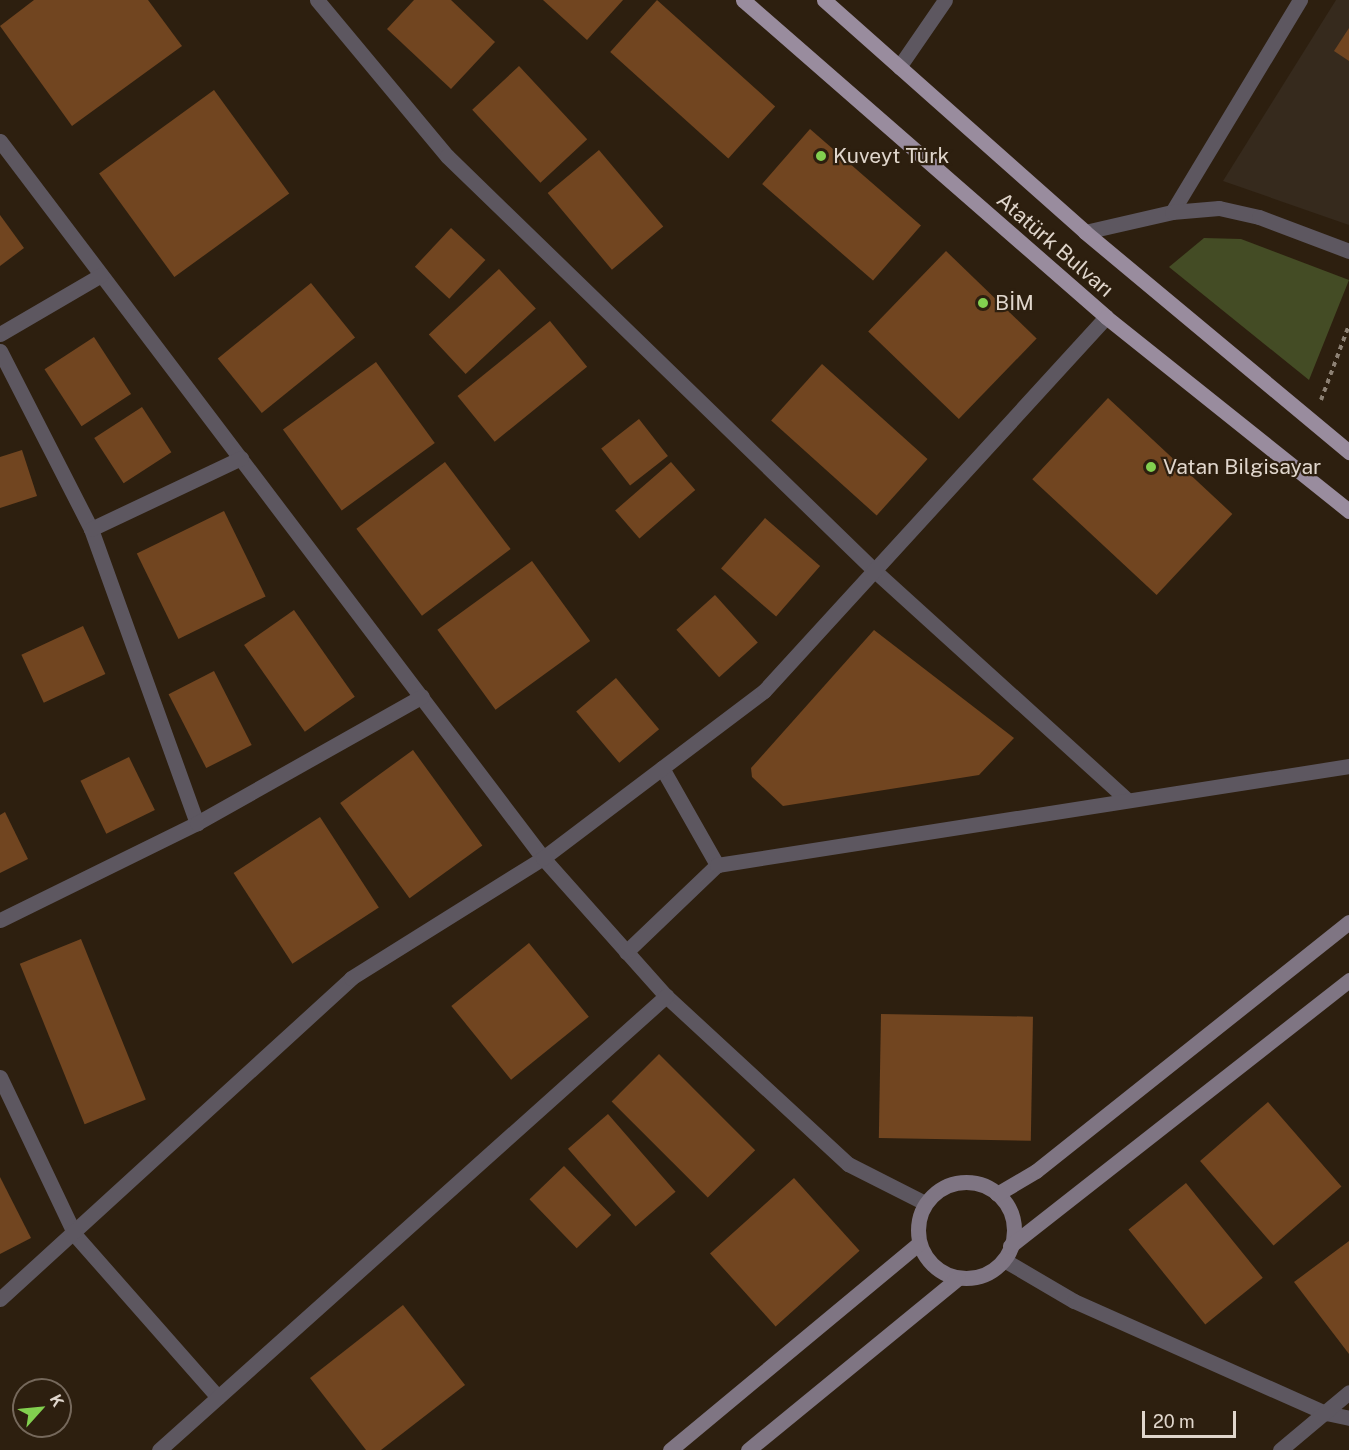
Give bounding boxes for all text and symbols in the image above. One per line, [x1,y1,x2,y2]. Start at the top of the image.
place label: Kuveyt Türk [833,143,949,169]
marker: Kuveyt Türk [814,149,828,163]
street label: Atatürk Bulvarı [992,188,1118,302]
place label: BİM [995,290,1034,316]
marker: BİM [976,296,990,310]
place label: Vatan Bilgisayar [1163,454,1321,480]
marker: Vatan Bilgisayar [1144,460,1158,474]
north arrow [12,1378,72,1438]
text: K [46,1391,68,1410]
scale bar [1145,1399,1240,1437]
text: 20 m [1153,1411,1195,1432]

